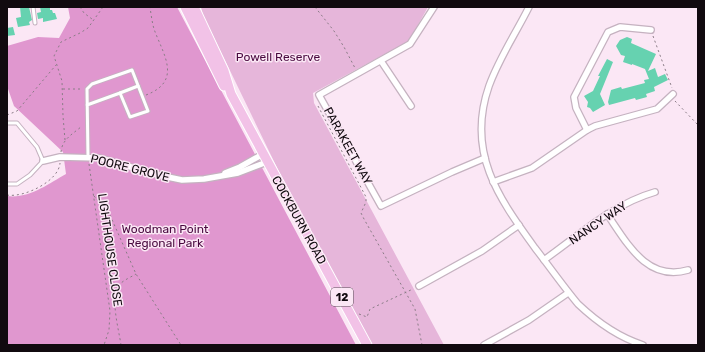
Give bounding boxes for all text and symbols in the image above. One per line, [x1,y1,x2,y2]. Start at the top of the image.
park label: Powell Reserve [236,50,320,64]
street label: PARAKEET WAY [321,105,375,187]
street label: POORE GROVE [89,151,171,185]
street label: COCKBURN ROAD [269,173,329,267]
street label: LIGHTHOUSE CLOSE [95,193,125,307]
street label: NANCY WAY [566,198,630,248]
park label: Woodman Point Regional Park [121,222,209,250]
road number: 12 [331,288,353,306]

